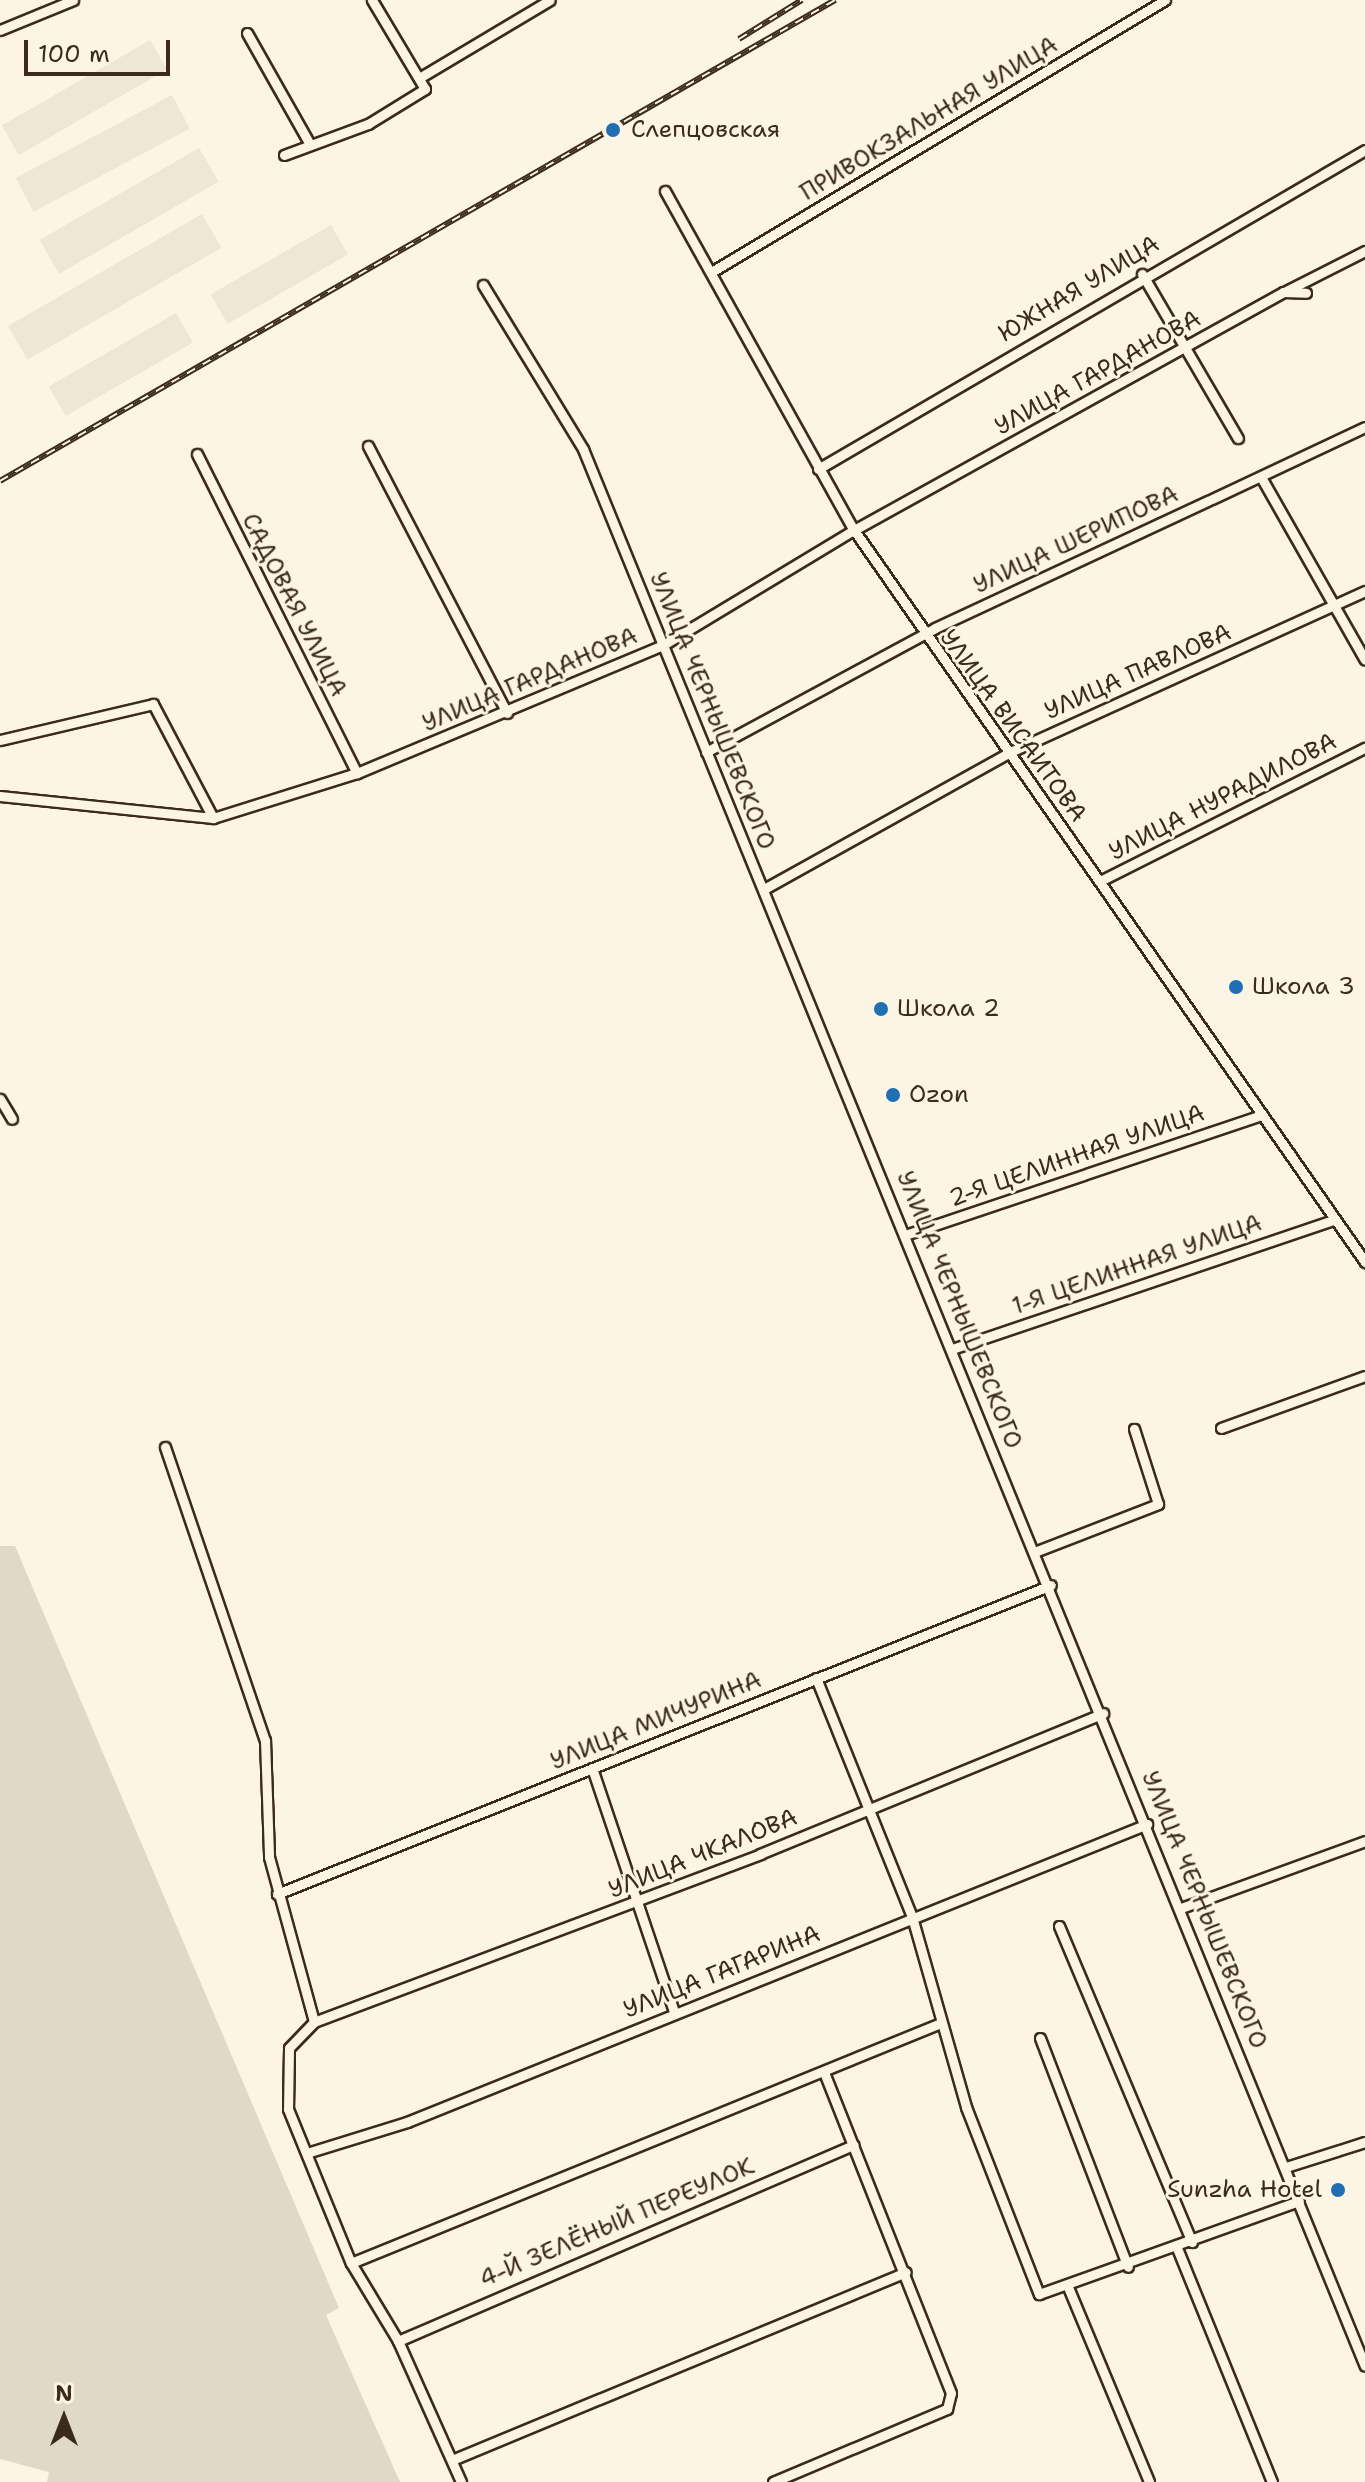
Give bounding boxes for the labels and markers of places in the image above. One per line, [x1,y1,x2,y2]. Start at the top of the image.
place label: Слепцовская [631,116,780,144]
marker: Слепцовская [602,119,624,141]
place label: Школа 3 [1252,973,1355,1001]
marker: Школа 3 [1227,978,1245,996]
place label: Школа 2 [897,995,1000,1023]
marker: Школа 2 [872,1000,890,1018]
place label: Ozon [909,1081,969,1109]
marker: Ozon [884,1086,902,1104]
place label: Sunzha Hotel [1167,2176,1322,2204]
marker: Sunzha Hotel [1329,2181,1347,2199]

